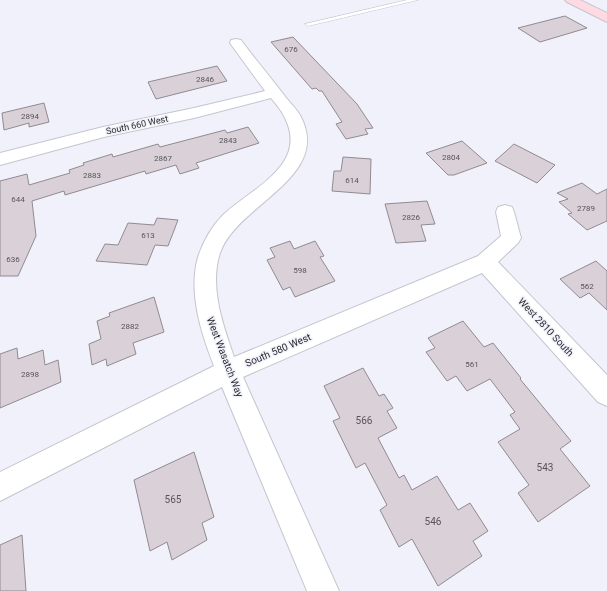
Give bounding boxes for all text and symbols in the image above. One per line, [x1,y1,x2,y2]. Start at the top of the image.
house number: 676 [284,45,298,54]
house number: 2846 [196,75,214,84]
house number: 2894 [21,112,39,121]
street label: South 660 West [105,114,169,136]
house number: 2843 [219,136,237,145]
house number: 2804 [442,153,460,162]
house number: 2867 [154,154,172,163]
house number: 2883 [83,171,101,180]
house number: 614 [345,176,359,185]
house number: 644 [11,195,25,204]
house number: 2789 [577,204,595,213]
house number: 2826 [402,213,420,222]
house number: 613 [141,231,155,240]
house number: 636 [6,255,20,264]
house number: 598 [293,266,307,275]
house number: 562 [580,282,594,291]
street label: West 2810 South [516,296,576,358]
street label: West Wasatch Way [205,315,245,399]
house number: 2882 [121,322,139,331]
street label: South 580 West [244,331,312,369]
house number: 561 [465,360,479,369]
house number: 2898 [21,370,39,379]
house number: 566 [356,415,373,426]
house number: 543 [537,462,553,473]
house number: 565 [165,494,182,505]
house number: 546 [425,516,442,527]

